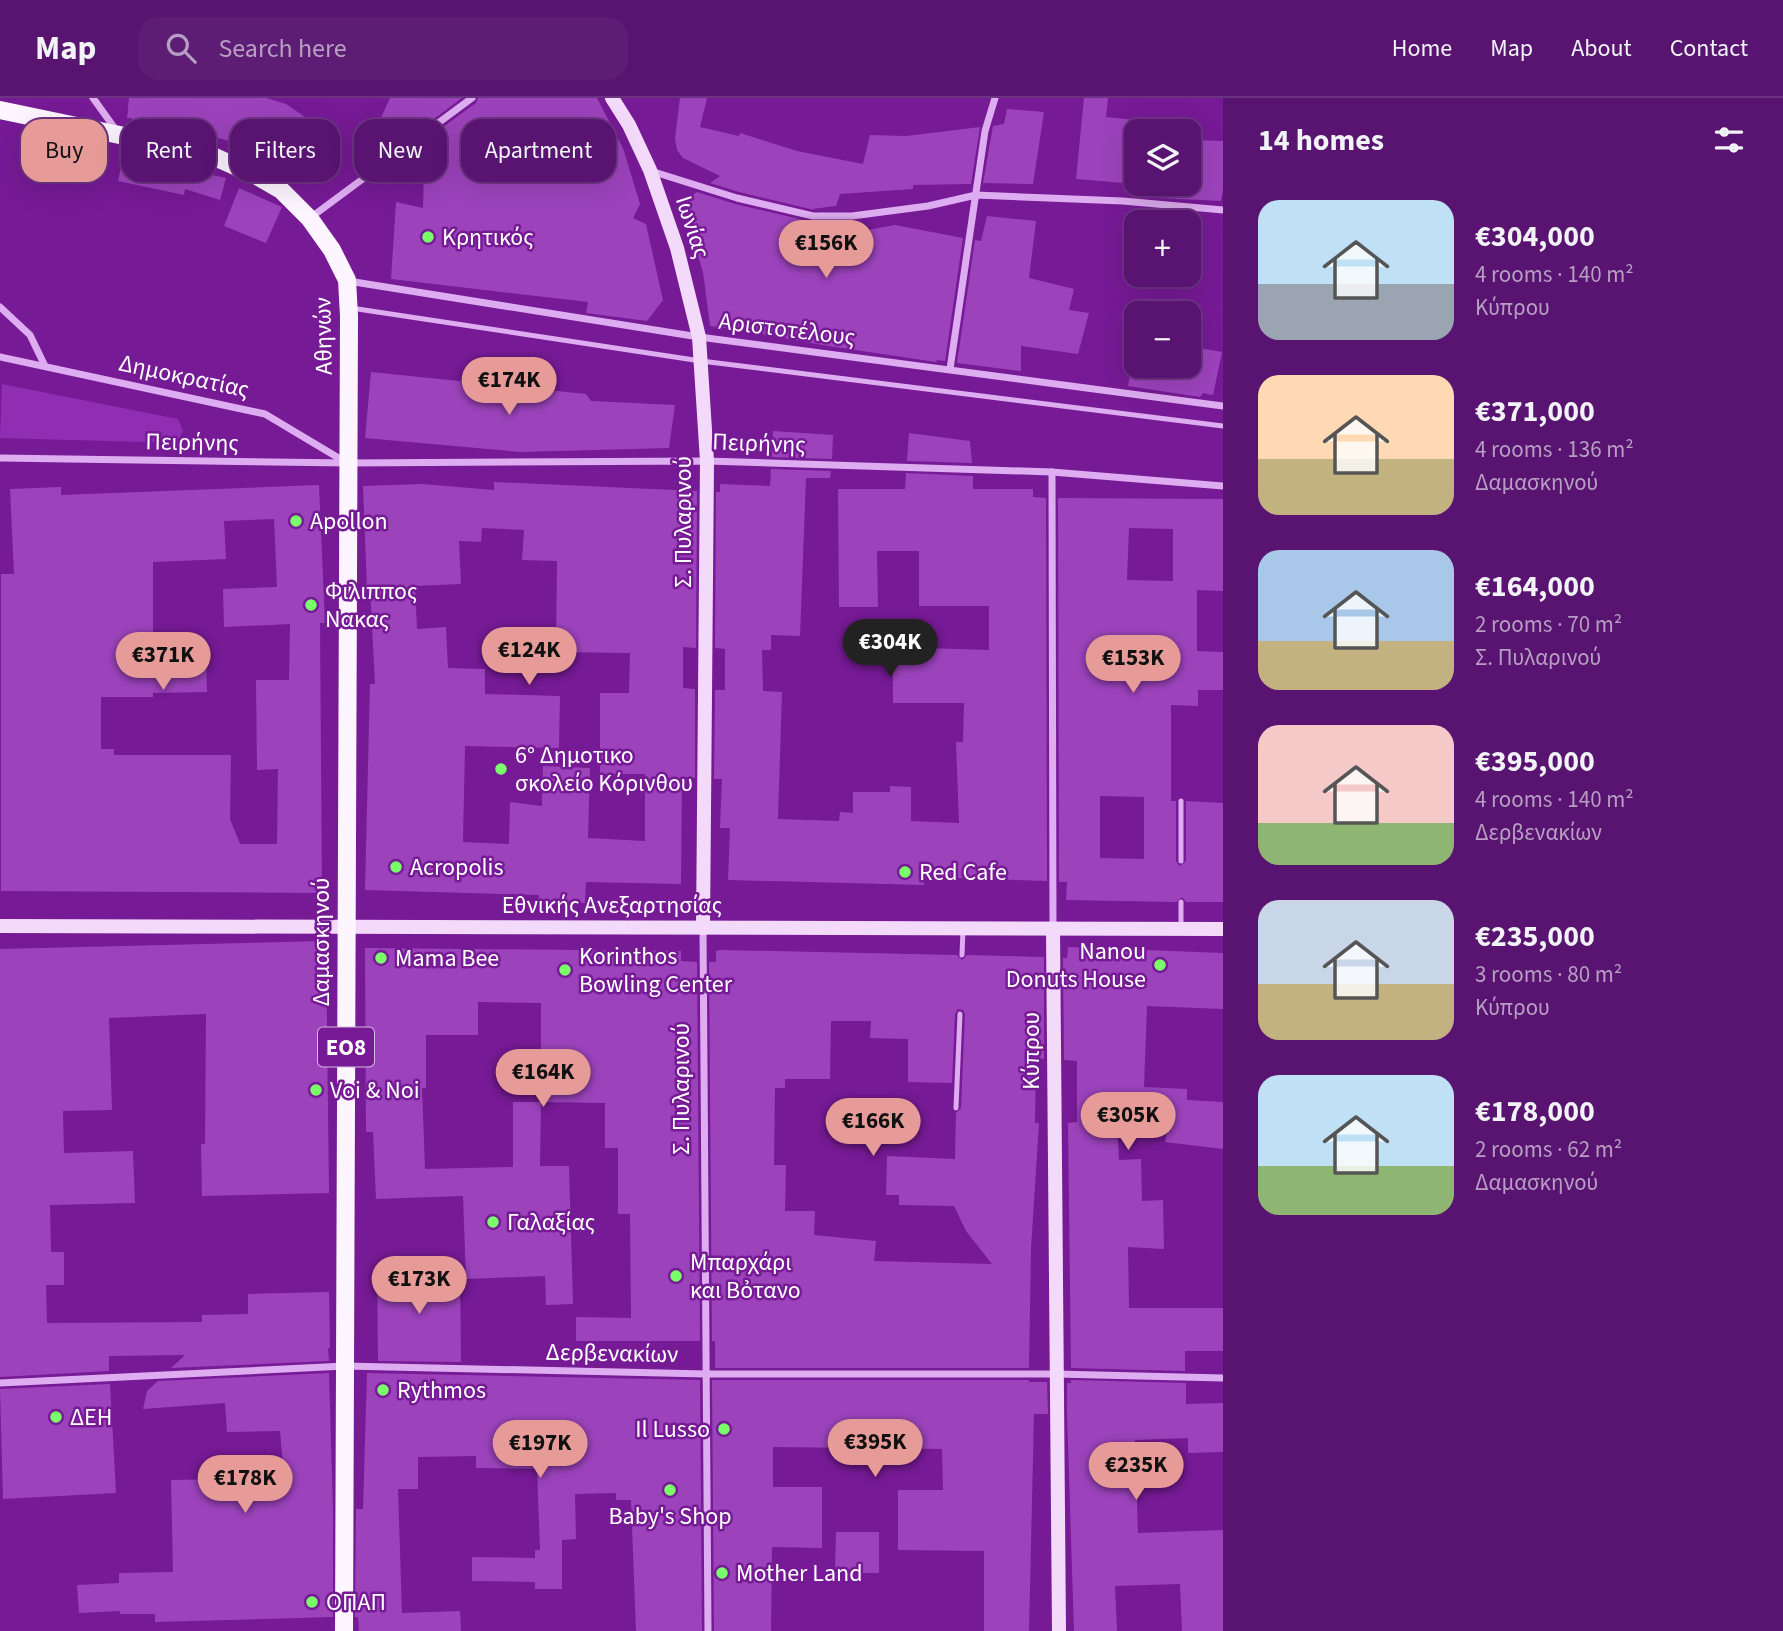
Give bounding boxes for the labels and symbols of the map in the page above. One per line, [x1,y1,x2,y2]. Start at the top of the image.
street label: Ιωνίας [666,191,719,263]
place label: Κρητικός [442,220,534,255]
pin: €156K [777,220,875,280]
marker: Κρητικός [420,229,436,245]
street label: Αθηνών [305,297,342,375]
street label: Αριστοτέλους [717,304,857,355]
street label: Δημοκρατίας [116,346,252,407]
pin: €174K [460,358,558,417]
street label: Πειρήνης [145,424,239,461]
street label: Πειρήνης [712,424,806,463]
street label: Σ. Πυλαρινού [666,456,701,588]
place label: Apollon [310,504,388,539]
marker: Apollon [288,513,304,529]
place label: Φιλιππος Νακας [325,574,417,637]
marker: Φιλιππος Νακας [303,597,319,613]
pin: €304K [841,620,939,679]
pin: €124K [480,628,578,687]
pin: €371K [114,632,212,692]
pin: €153K [1084,636,1182,695]
place label: 6° Δημοτικο σκολείο Κόρινθου [515,738,693,801]
marker: 6° Δημοτικο σκολείο Κόρινθου [493,761,509,777]
place label: Acropolis [410,850,503,885]
place label: Red Cafe [919,855,1007,890]
marker: Acropolis [388,859,404,875]
marker: Red Cafe [897,864,913,880]
street label: Δαμασκηνού [304,878,339,1006]
street label: Εθνικής Ανεξαρτησίας [502,888,722,923]
place label: Nanou Donuts House [1006,934,1146,997]
place label: Korinthos Bowling Center [579,939,733,1002]
place label: Mama Bee [395,941,499,976]
marker: Mama Bee [373,950,389,966]
marker: Nanou Donuts House [1152,957,1168,973]
marker: Korinthos Bowling Center [557,962,573,978]
street label: Κύπρου [1014,1012,1049,1090]
street label: Σ. Πυλαρινού [664,1023,699,1155]
road number: ΕΟ8 [318,1028,374,1066]
pin: €164K [494,1049,592,1109]
place label: Voi & Noi [330,1073,420,1108]
marker: Voi & Noi [308,1082,324,1098]
pin: €305K [1079,1093,1177,1152]
pin: €166K [824,1098,922,1158]
place label: Γαλαξίας [507,1205,595,1240]
marker: Γαλαξίας [485,1214,501,1230]
place label: Μπαρχάρι και Βὀτανο [690,1245,801,1308]
pin: €173K [370,1256,468,1316]
marker: Μπαρχάρι και Βὀτανο [668,1268,684,1284]
street label: Δερβενακίων [545,1335,679,1372]
place label: Rythmos [397,1373,486,1408]
marker: Rythmos [375,1382,391,1398]
place label: ΔΕΗ [70,1400,112,1435]
marker: ΔΕΗ [48,1409,64,1425]
place label: Il Lusso [635,1412,710,1447]
pin: €197K [491,1420,589,1480]
pin: €395K [826,1420,924,1479]
marker: Il Lusso [716,1421,732,1437]
pin: €235K [1087,1442,1185,1502]
pin: €178K [196,1456,294,1515]
marker: Baby's Shop [662,1482,678,1498]
place label: Baby's Shop [608,1499,732,1534]
place label: Mother Land [736,1556,862,1591]
marker: Mother Land [714,1565,730,1581]
place label: ΟΠΑΠ [326,1585,386,1620]
marker: ΟΠΑΠ [304,1594,320,1610]

